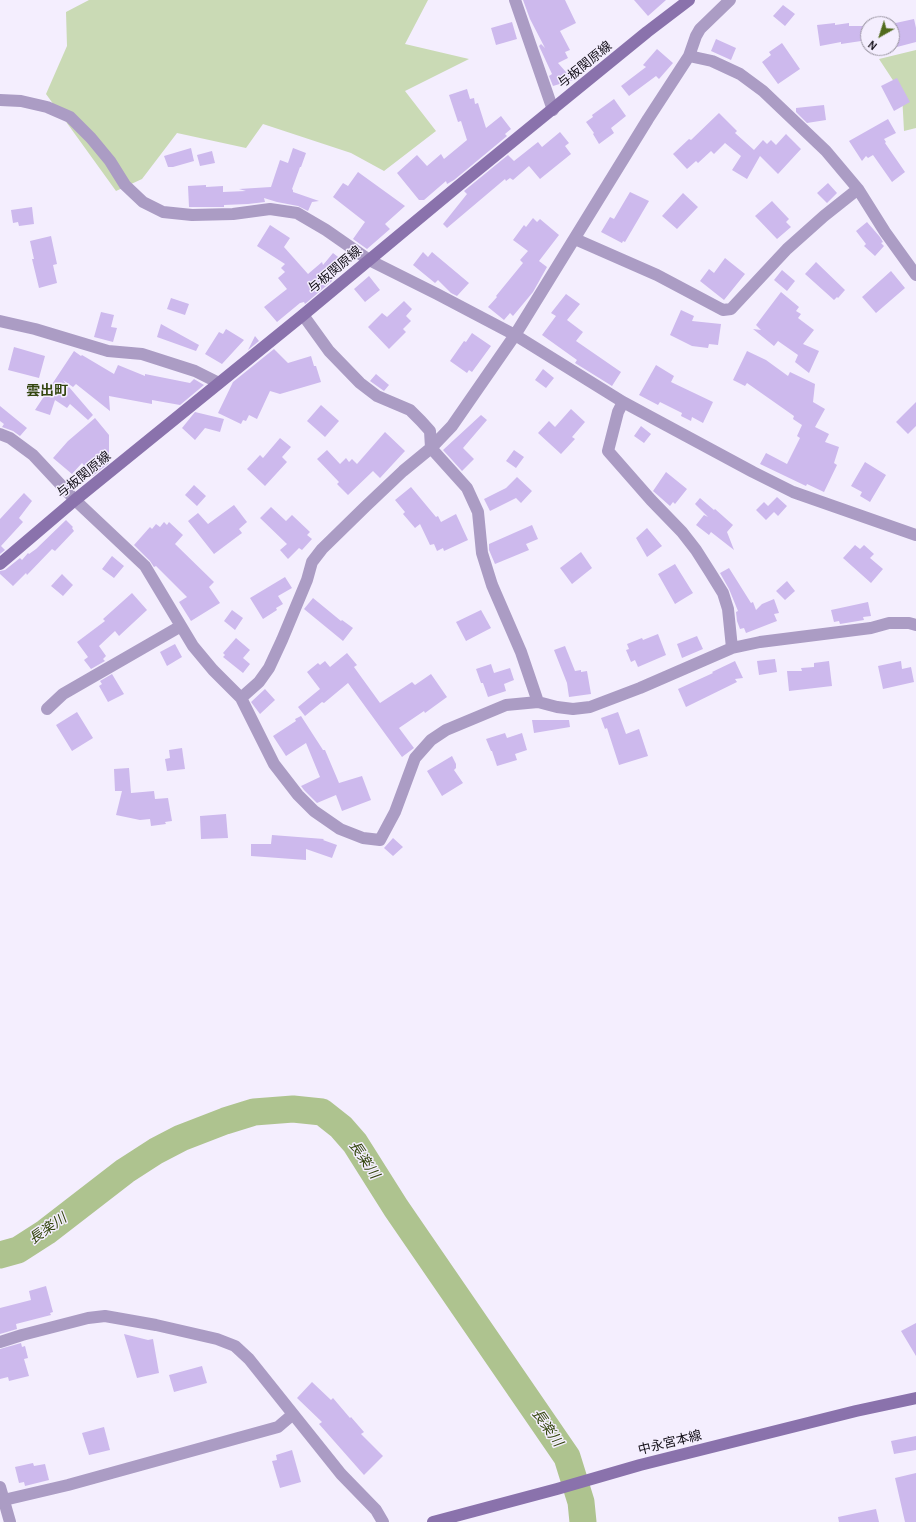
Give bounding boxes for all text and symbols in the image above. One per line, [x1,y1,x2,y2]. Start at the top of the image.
north arrow [860,16,900,56]
text: N [866,37,880,52]
street label: 与板関原線 [555,38,615,92]
street label: 与板関原線 [305,243,365,297]
district label: 雲出町 [26,383,68,399]
street label: 与板関原線 [54,448,114,502]
water label: 長楽川 [345,1138,383,1182]
water label: 長楽川 [26,1210,70,1248]
water label: 長楽川 [528,1406,566,1450]
street label: 中永宮本線 [637,1428,703,1458]

